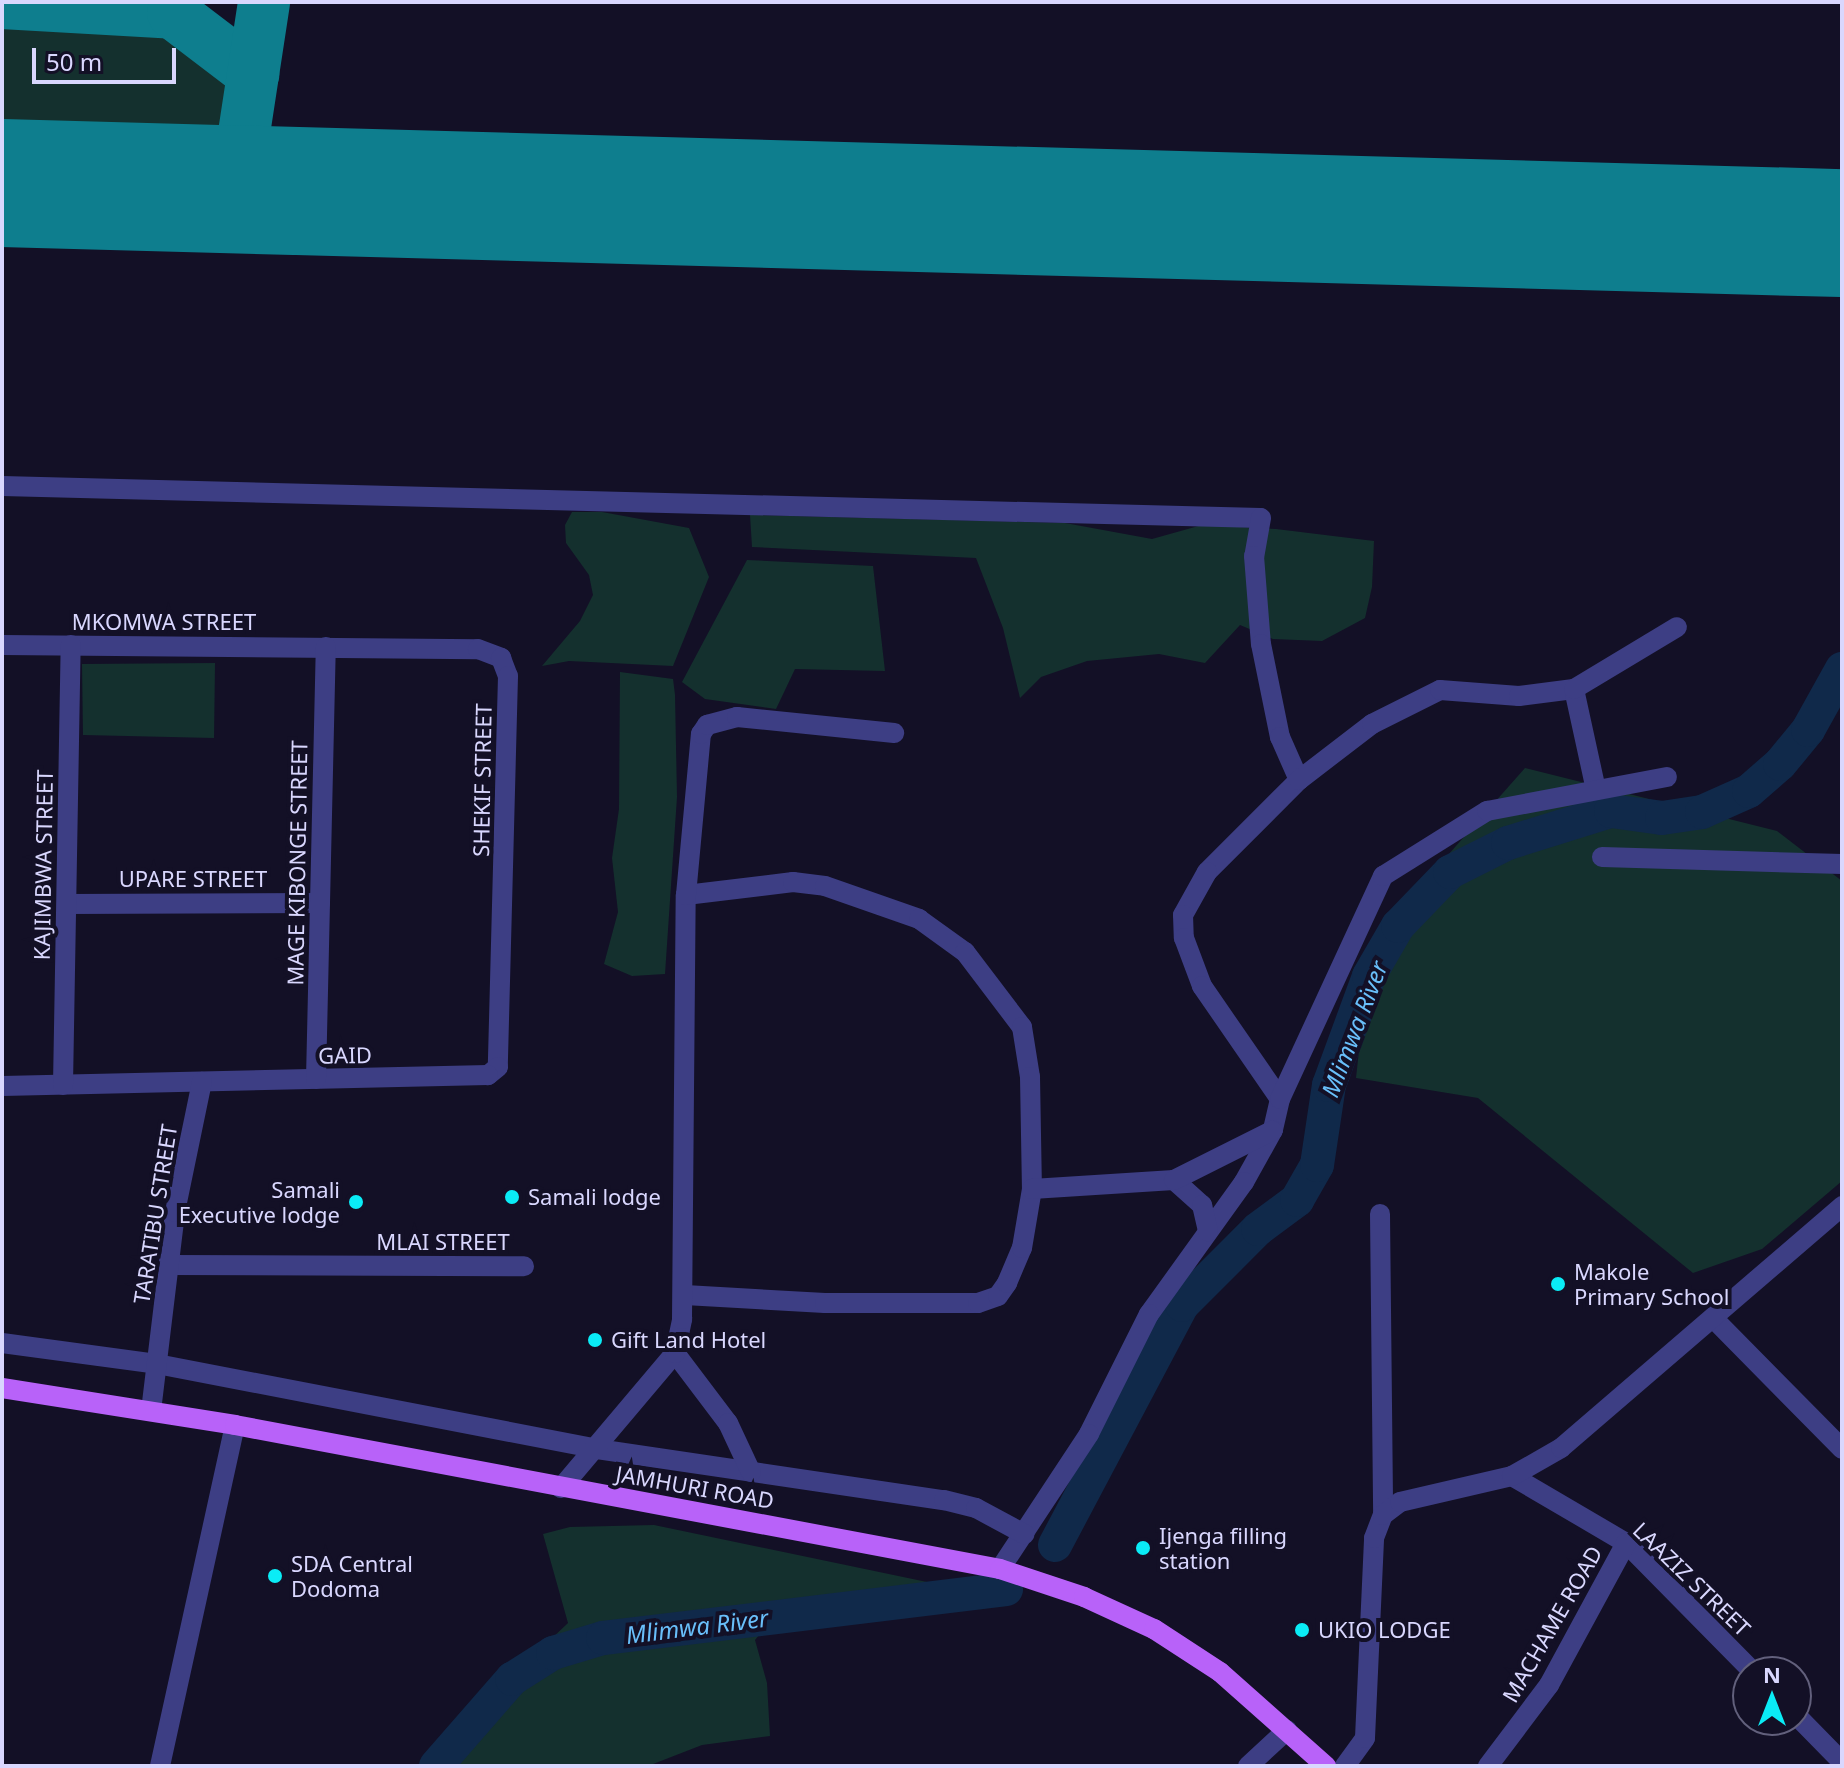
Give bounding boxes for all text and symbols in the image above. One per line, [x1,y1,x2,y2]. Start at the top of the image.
scale bar [36,32,180,82]
text: 50 m [46,45,102,78]
street label: MKOMWA STREET [72,609,256,635]
street label: SHEKIF STREET [467,703,497,857]
street label: MAGE KIBONGE STREET [282,740,312,986]
street label: KAJIMBWA STREET [28,770,58,960]
street label: UPARE STREET [119,866,267,892]
water label: Mlimwa River [1315,957,1393,1101]
street label: GAID [318,1041,372,1069]
street label: TARATIBU STREET [128,1122,182,1306]
place label: Samali Executive lodge [179,1176,340,1228]
place label: Samali lodge [528,1184,661,1210]
marker: Samali lodge [503,1188,521,1206]
marker: Samali Executive lodge [347,1193,365,1211]
street label: MLAI STREET [376,1229,510,1255]
place label: Makole Primary School [1574,1258,1730,1310]
marker: Makole Primary School [1549,1275,1567,1293]
place label: Gift Land Hotel [611,1327,766,1353]
marker: Gift Land Hotel [586,1331,604,1349]
street label: JAMHURI ROAD [614,1460,776,1514]
street label: LAAZIZ STREET [1628,1516,1756,1642]
place label: Ijenga filling station [1159,1522,1287,1574]
marker: Ijenga filling station [1134,1539,1152,1557]
street label: MACHAME ROAD [1496,1541,1608,1707]
place label: SDA Central Dodoma [291,1550,413,1602]
marker: SDA Central Dodoma [266,1567,284,1585]
water label: Mlimwa River [624,1603,770,1649]
place label: UKIO LODGE [1318,1617,1451,1643]
marker: UKIO LODGE [1293,1621,1311,1639]
north arrow [1732,1656,1812,1736]
text: N [1763,1659,1781,1689]

